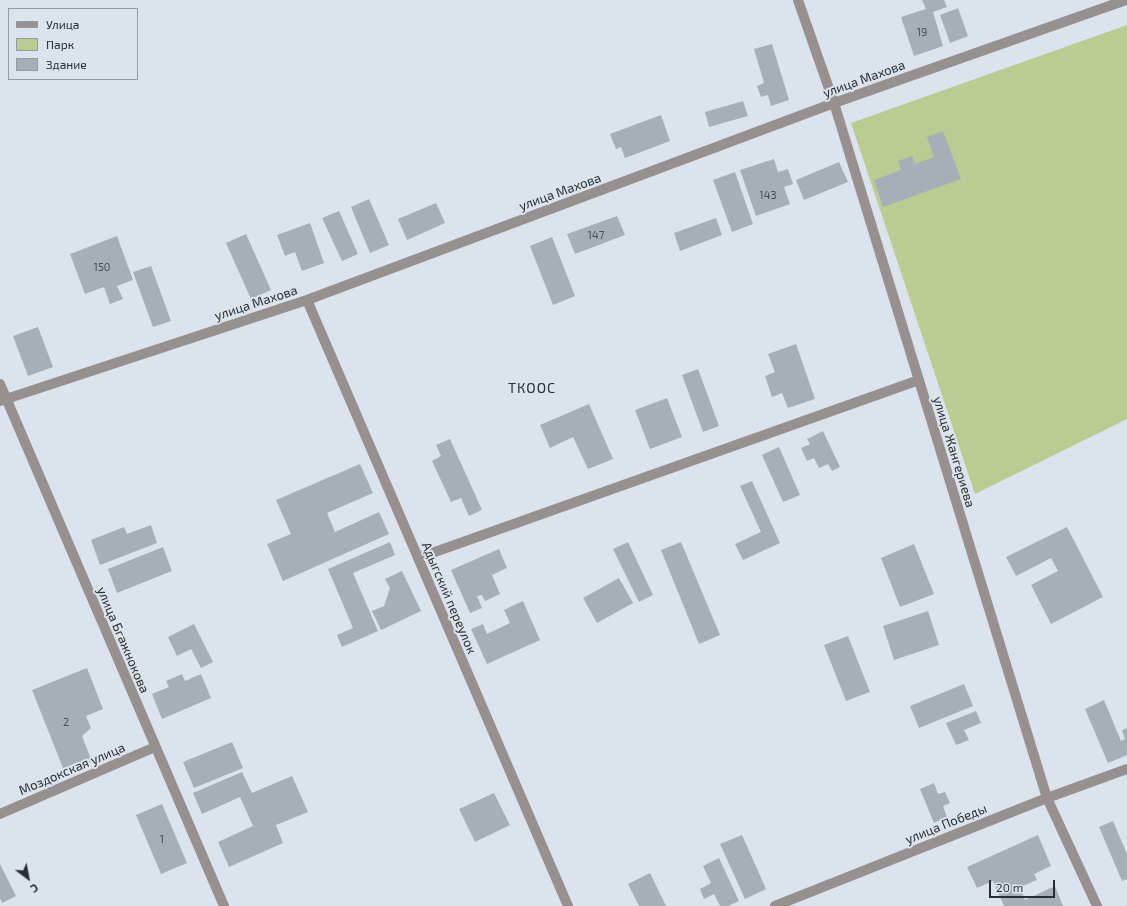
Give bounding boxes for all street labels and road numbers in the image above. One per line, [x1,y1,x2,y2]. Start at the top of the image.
street label: улица Махова [821,57,907,101]
street label: улица Махова [517,170,603,214]
street label: улица Махова [213,282,299,324]
street label: улица Жангериева [930,395,978,509]
street label: Адыгский переулок [418,540,480,656]
street label: улица Бгажнокова [94,584,152,696]
street label: Моздокская улица [17,740,127,798]
street label: улица Победы [903,801,989,847]

